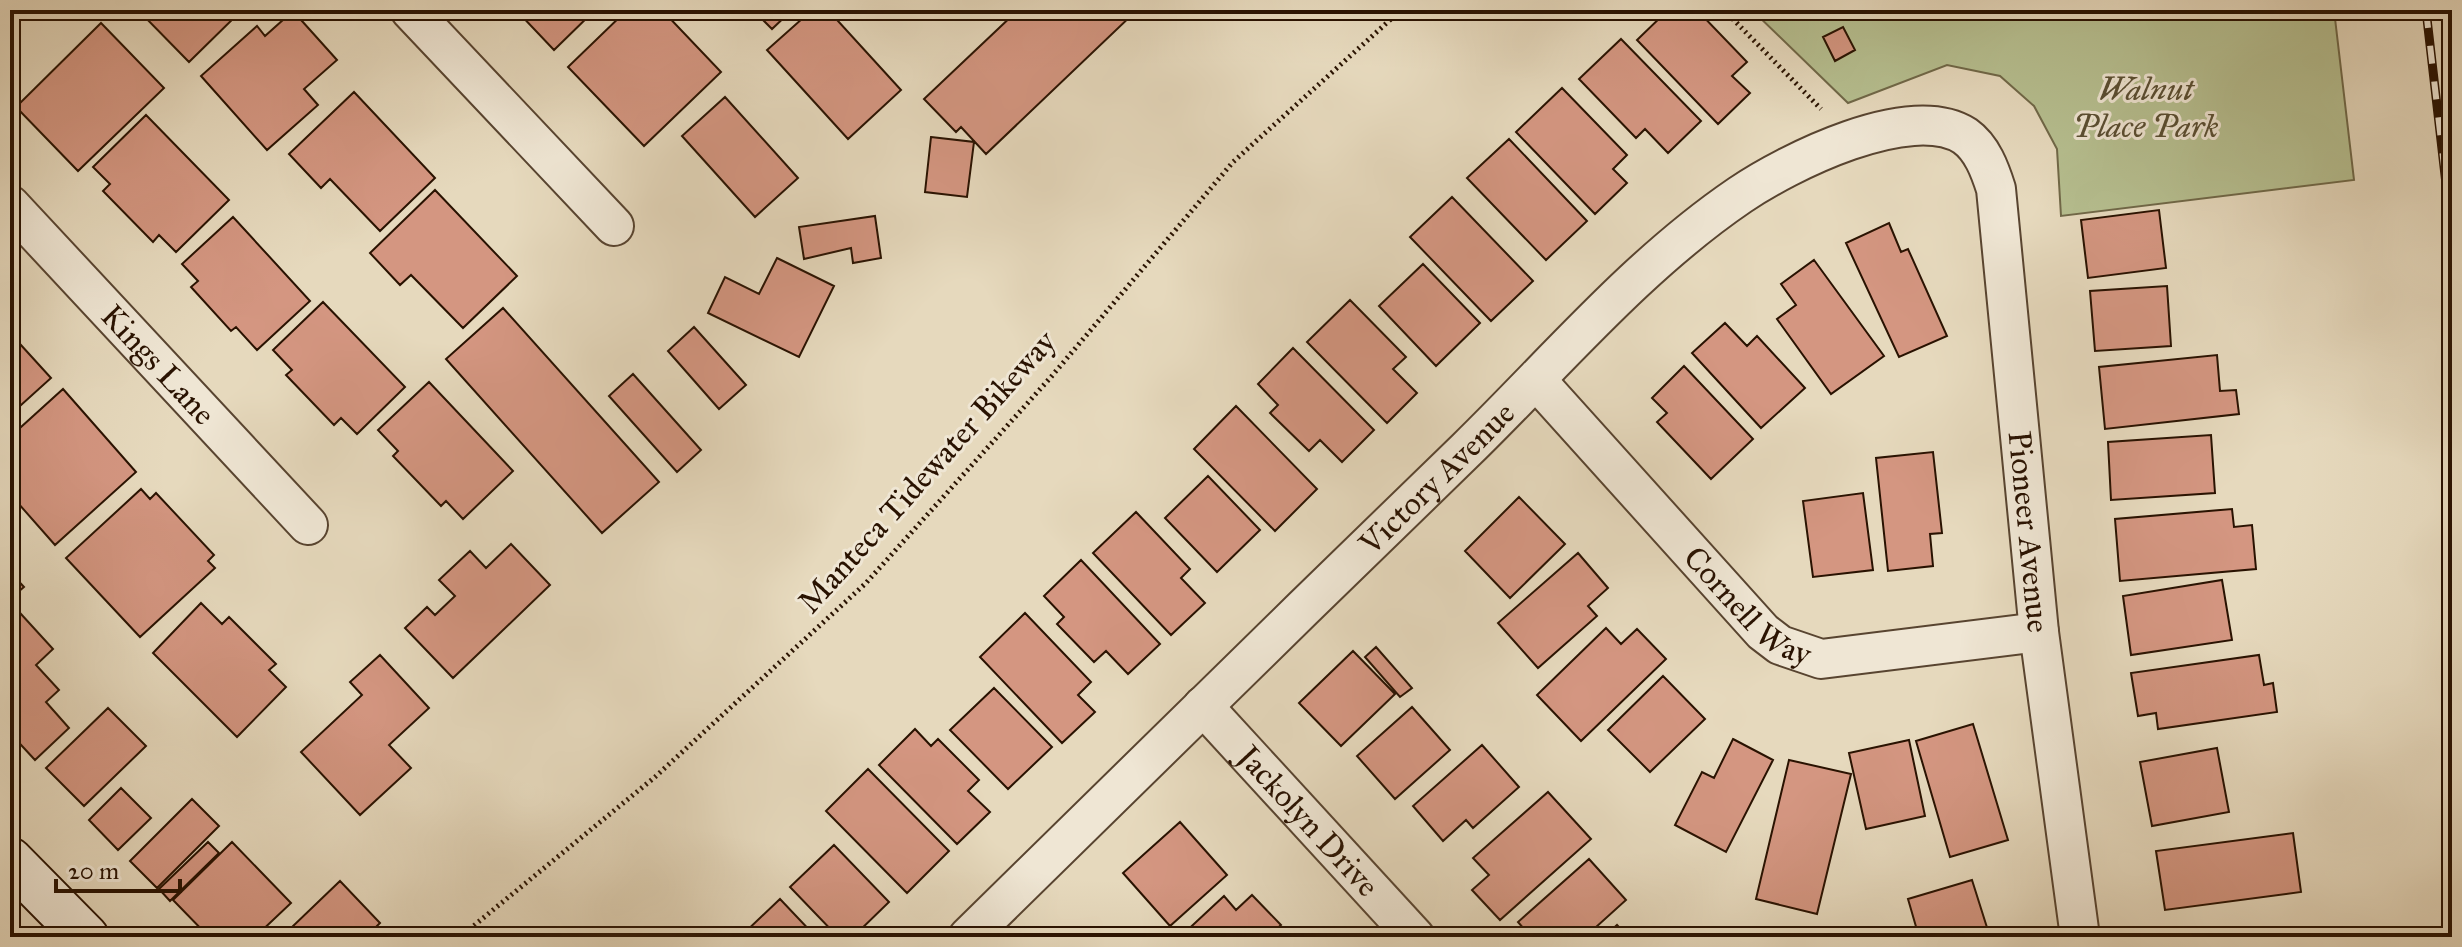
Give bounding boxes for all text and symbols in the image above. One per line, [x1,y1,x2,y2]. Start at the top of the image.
park label: Walnut Place Park [2073,70,2219,146]
street label: Kings Lane [93,296,224,433]
street label: Manteca Tidewater Bikeway [790,322,1065,621]
street label: Victory Avenue [1350,394,1523,563]
street label: Pioneer Avenue [2000,429,2058,634]
street label: Cornell Way [1676,538,1817,674]
street label: Jackolyn Drive [1227,735,1388,905]
scale bar [56,843,180,893]
text: 20 m [68,856,119,886]

